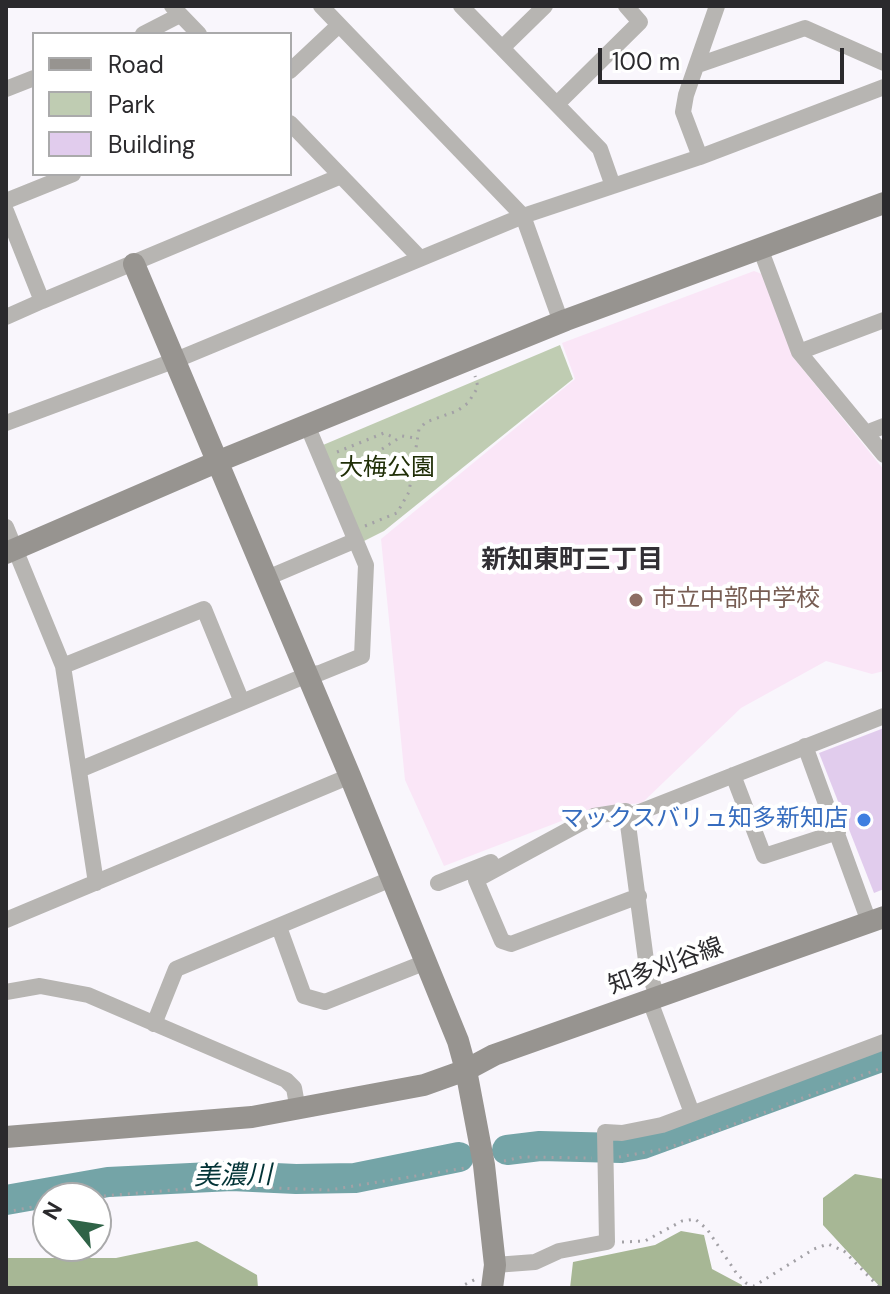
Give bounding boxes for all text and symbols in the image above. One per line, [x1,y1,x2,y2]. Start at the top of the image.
legend [32,32,292,176]
scale bar [602,32,848,82]
text: 100 m [612,46,680,77]
text: Road [108,49,164,80]
text: Park [108,89,155,120]
text: Building [108,129,195,160]
park label: 大梅公園 [339,455,435,483]
district label: 新知東町三丁目 [481,545,663,577]
place label: 市立中部中学校 [652,586,820,614]
marker: 市立中部中学校 [627,591,645,609]
place label: マックスバリュ知多新知店 [560,806,848,834]
marker: マックスバリュ知多新知店 [855,811,873,829]
street label: 知多刈谷線 [605,933,727,1001]
water label: 美濃川 [194,1161,272,1193]
north arrow [32,1182,112,1262]
text: N [36,1197,69,1225]

